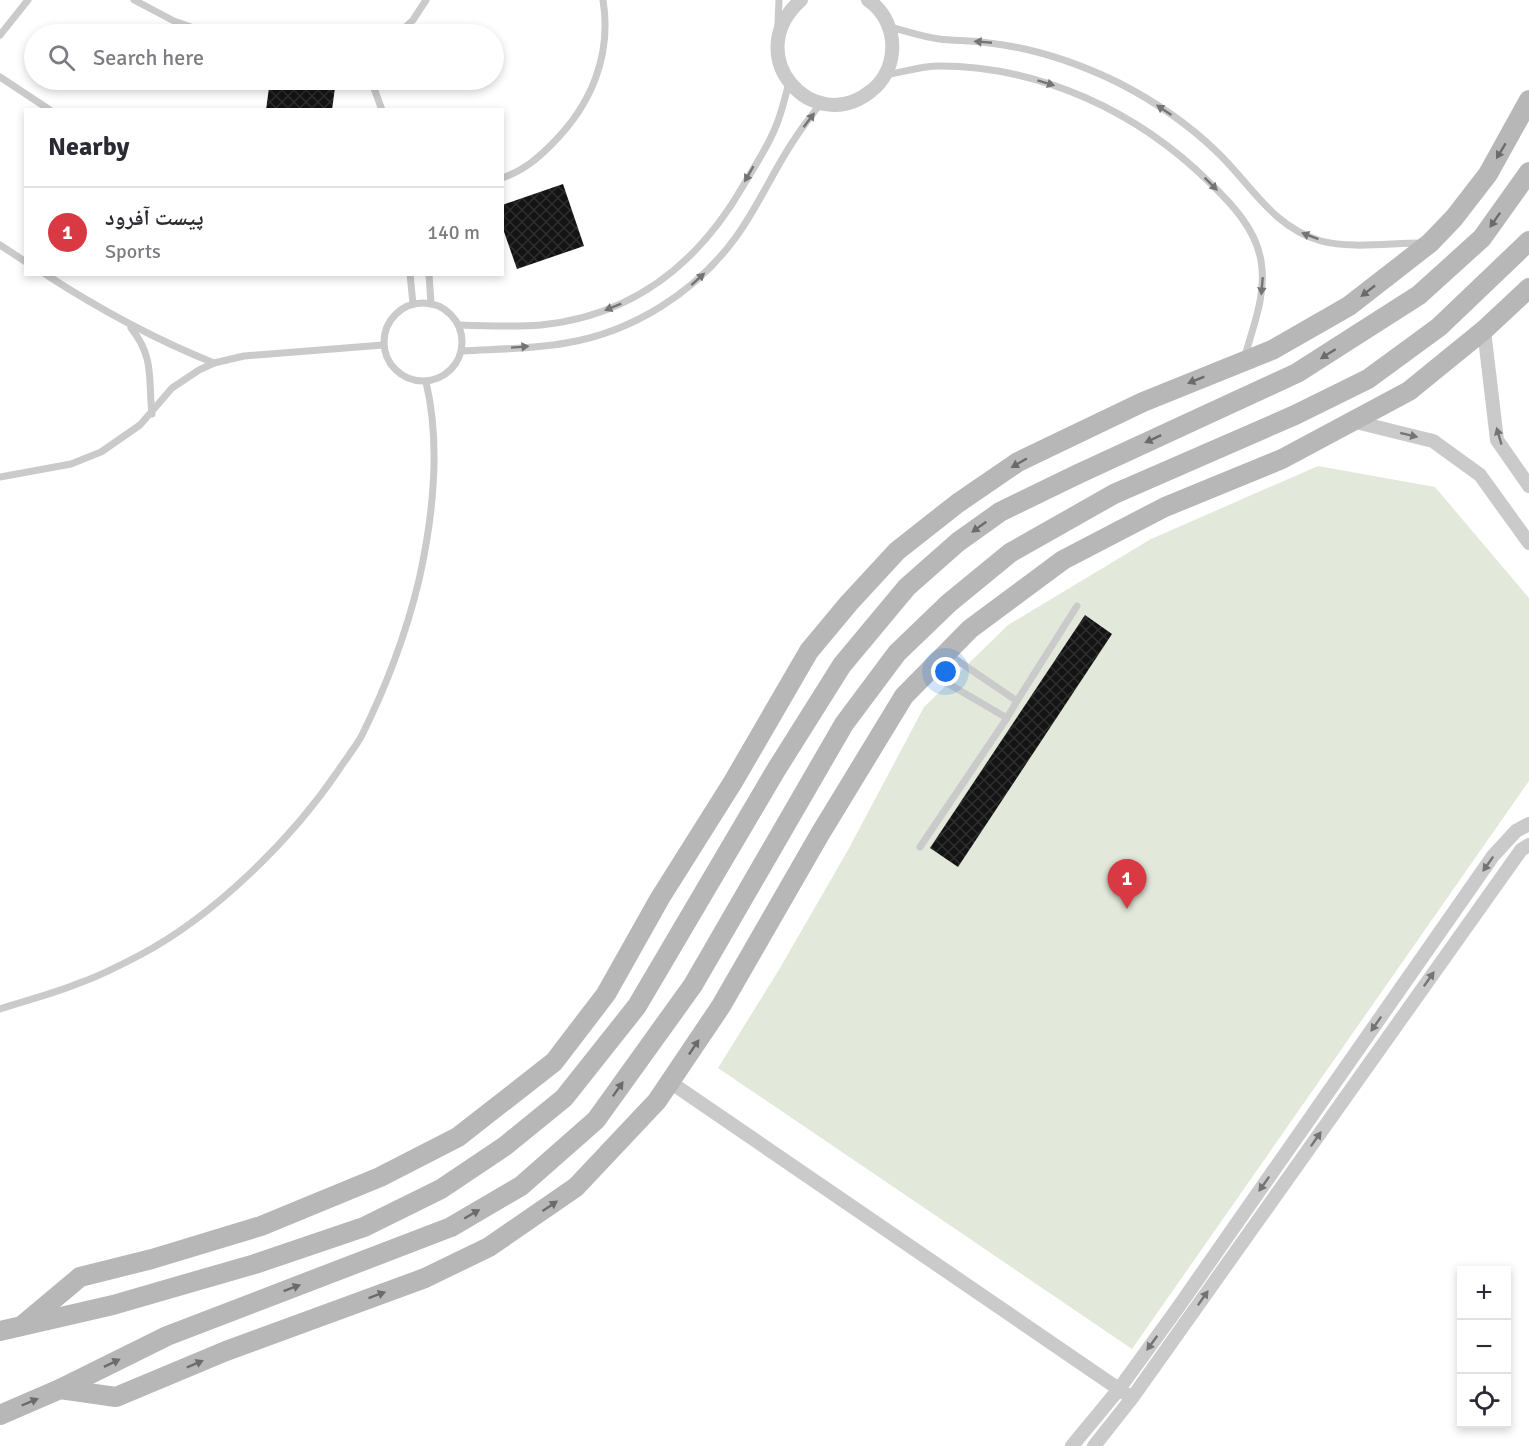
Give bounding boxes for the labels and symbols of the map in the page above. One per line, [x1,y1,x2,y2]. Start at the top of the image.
one-way arrow [974,37,993,47]
one-way arrow [1037,79,1055,88]
one-way arrow [1156,105,1172,116]
one-way arrow [803,112,815,128]
one-way arrow [1496,143,1507,159]
one-way arrow [744,166,755,182]
one-way arrow [1204,176,1218,191]
one-way arrow [1489,211,1501,227]
one-way arrow [1300,231,1318,241]
one-way arrow [690,273,705,286]
one-way arrow [1257,277,1267,296]
one-way arrow [1360,285,1376,297]
one-way arrow [603,302,621,312]
one-way arrow [510,343,529,352]
one-way arrow [1320,349,1336,360]
one-way arrow [1186,375,1204,385]
one-way arrow [1494,427,1503,445]
one-way arrow [1400,431,1418,441]
one-way arrow [1143,434,1161,444]
one-way arrow [1011,457,1027,468]
one-way arrow [972,521,988,533]
your location [931,657,960,686]
one-way arrow [1482,855,1494,871]
pin: 1 [1108,860,1146,909]
one-way arrow [1423,972,1435,988]
one-way arrow [1370,1015,1382,1031]
one-way arrow [688,1039,699,1055]
one-way arrow [612,1081,624,1096]
one-way arrow [1310,1131,1322,1147]
one-way arrow [1258,1175,1270,1191]
one-way arrow [541,1200,558,1211]
one-way arrow [464,1209,480,1220]
one-way arrow [283,1283,301,1293]
one-way arrow [369,1290,387,1300]
one-way arrow [1197,1290,1209,1306]
one-way arrow [1146,1335,1158,1351]
one-way arrow [104,1359,121,1368]
one-way arrow [186,1359,204,1368]
one-way arrow [21,1397,38,1406]

